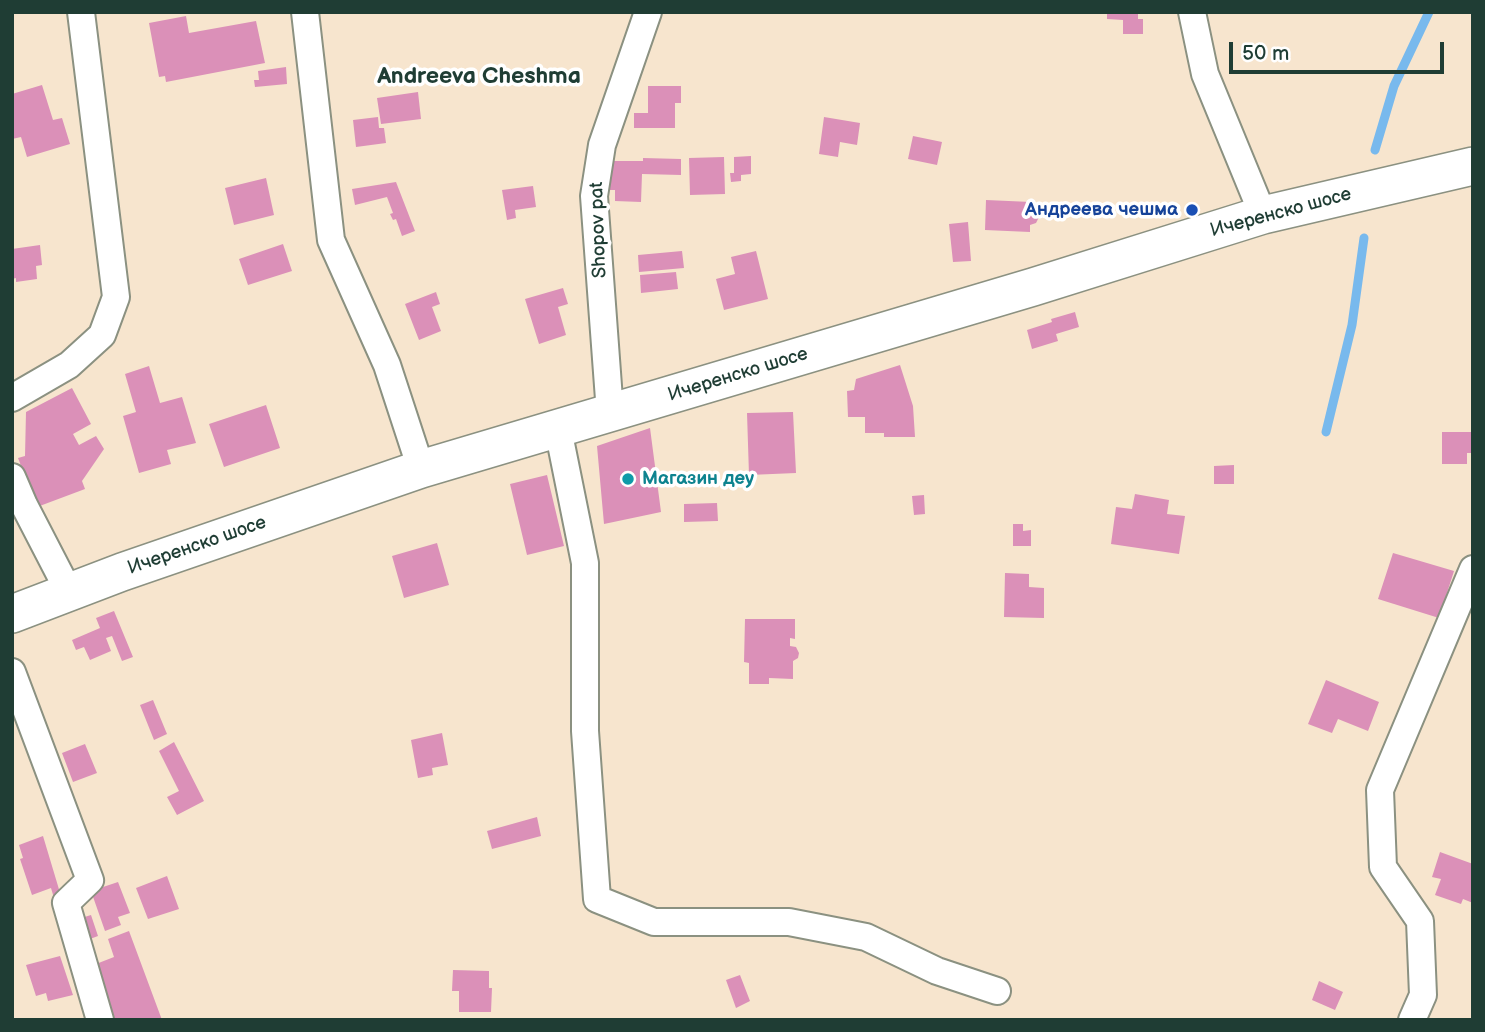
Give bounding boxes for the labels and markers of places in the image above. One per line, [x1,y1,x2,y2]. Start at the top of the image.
place label: Андреева чешма [1025,199,1178,221]
marker: Андреева чешма [1184,202,1200,218]
place label: Магазин деу [642,468,754,490]
marker: Магазин деу [620,471,636,487]

